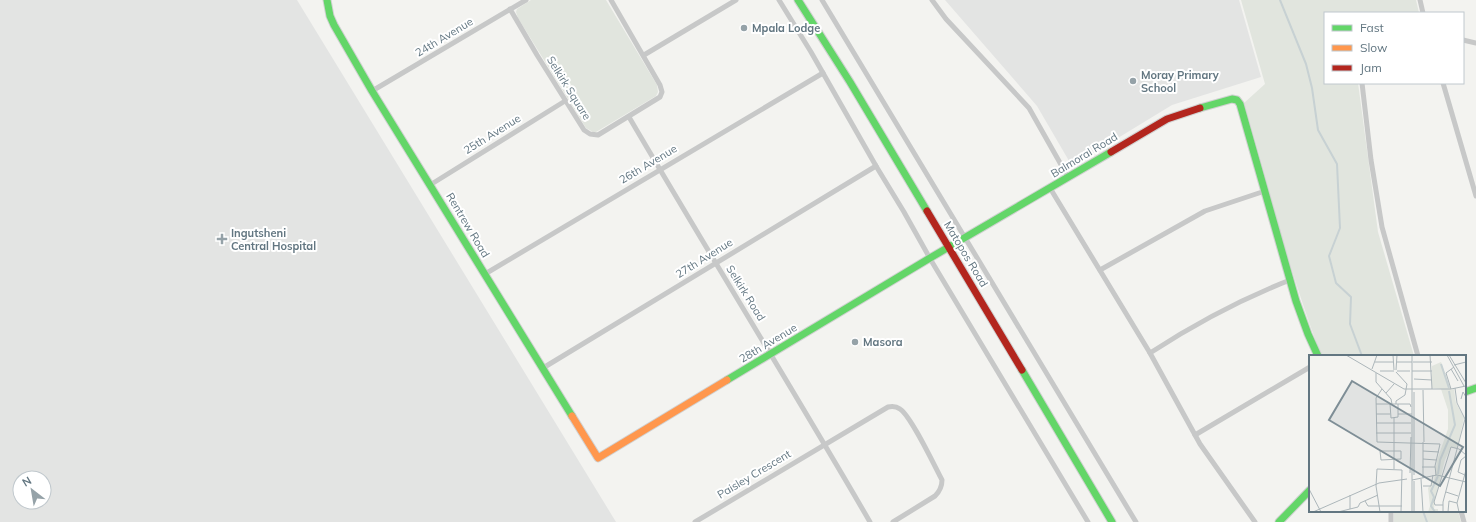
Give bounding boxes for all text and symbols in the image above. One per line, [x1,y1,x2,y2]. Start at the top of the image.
legend [1324,12,1464,84]
street label: 24th Avenue [413,14,475,60]
text: Fast [1360,20,1384,35]
place label: Mpala Lodge [752,21,820,35]
marker: Mpala Lodge [739,23,749,33]
text: Slow [1360,40,1388,55]
street label: Selkirk Square [544,54,594,122]
text: Jam [1360,60,1382,75]
place label: Moray Primary School [1141,68,1219,95]
marker: Moray Primary School [1128,76,1138,86]
street label: 25th Avenue [461,111,523,157]
street label: Balmoral Road [1048,130,1120,180]
street label: 26th Avenue [617,141,679,187]
street label: Rentrew Road [443,190,493,260]
street label: Matopos Road [941,219,991,289]
place label: Ingutsheni Central Hospital [231,226,316,253]
marker: Ingutsheni Central Hospital [216,233,228,245]
street label: 27th Avenue [673,235,735,281]
street label: Selkirk Road [723,262,769,324]
street label: 28th Avenue [737,320,799,366]
place label: Masora [863,335,903,349]
marker: Masora [850,337,860,347]
inset map [1309,355,1466,512]
street label: Paisley Crescent [715,446,793,501]
north arrow [12,470,52,510]
text: N [20,473,34,490]

